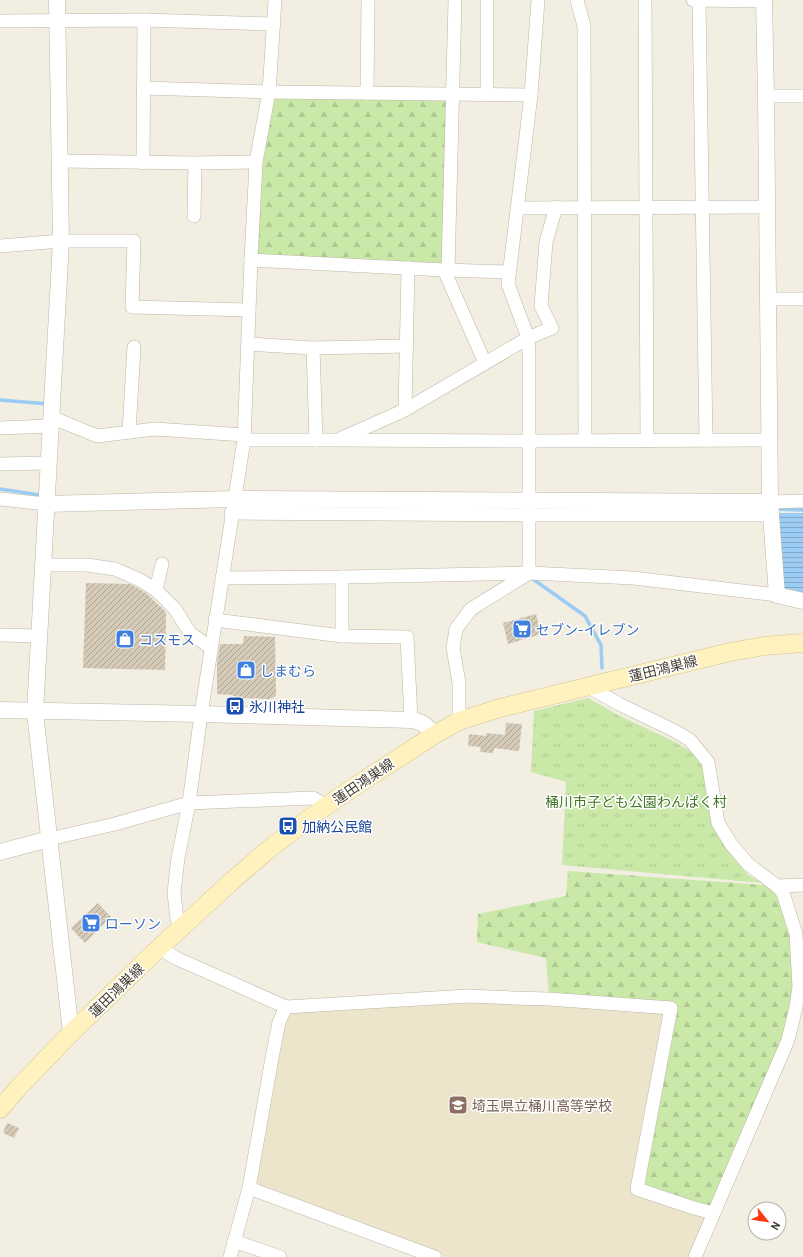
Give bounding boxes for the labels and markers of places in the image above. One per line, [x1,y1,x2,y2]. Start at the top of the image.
supermarket icon: セブン-イレブン [511,618,533,640]
place label: セブン-イレブン [536,621,640,638]
shop icon: コスモス [114,628,136,650]
place label: コスモス [139,631,195,648]
shop icon: しまむら [235,659,257,681]
place label: しまむら [260,662,316,679]
bus stop icon: 氷川神社 [224,695,246,717]
place label: 氷川神社 [249,698,305,715]
bus stop icon: 加納公民館 [277,815,299,837]
place label: 加納公民館 [302,818,372,835]
supermarket icon: ローソン [80,912,102,934]
place label: ローソン [105,915,161,932]
school or university icon: 埼玉県立桶川高等学校 [447,1094,469,1116]
place label: 埼玉県立桶川高等学校 [472,1097,612,1114]

